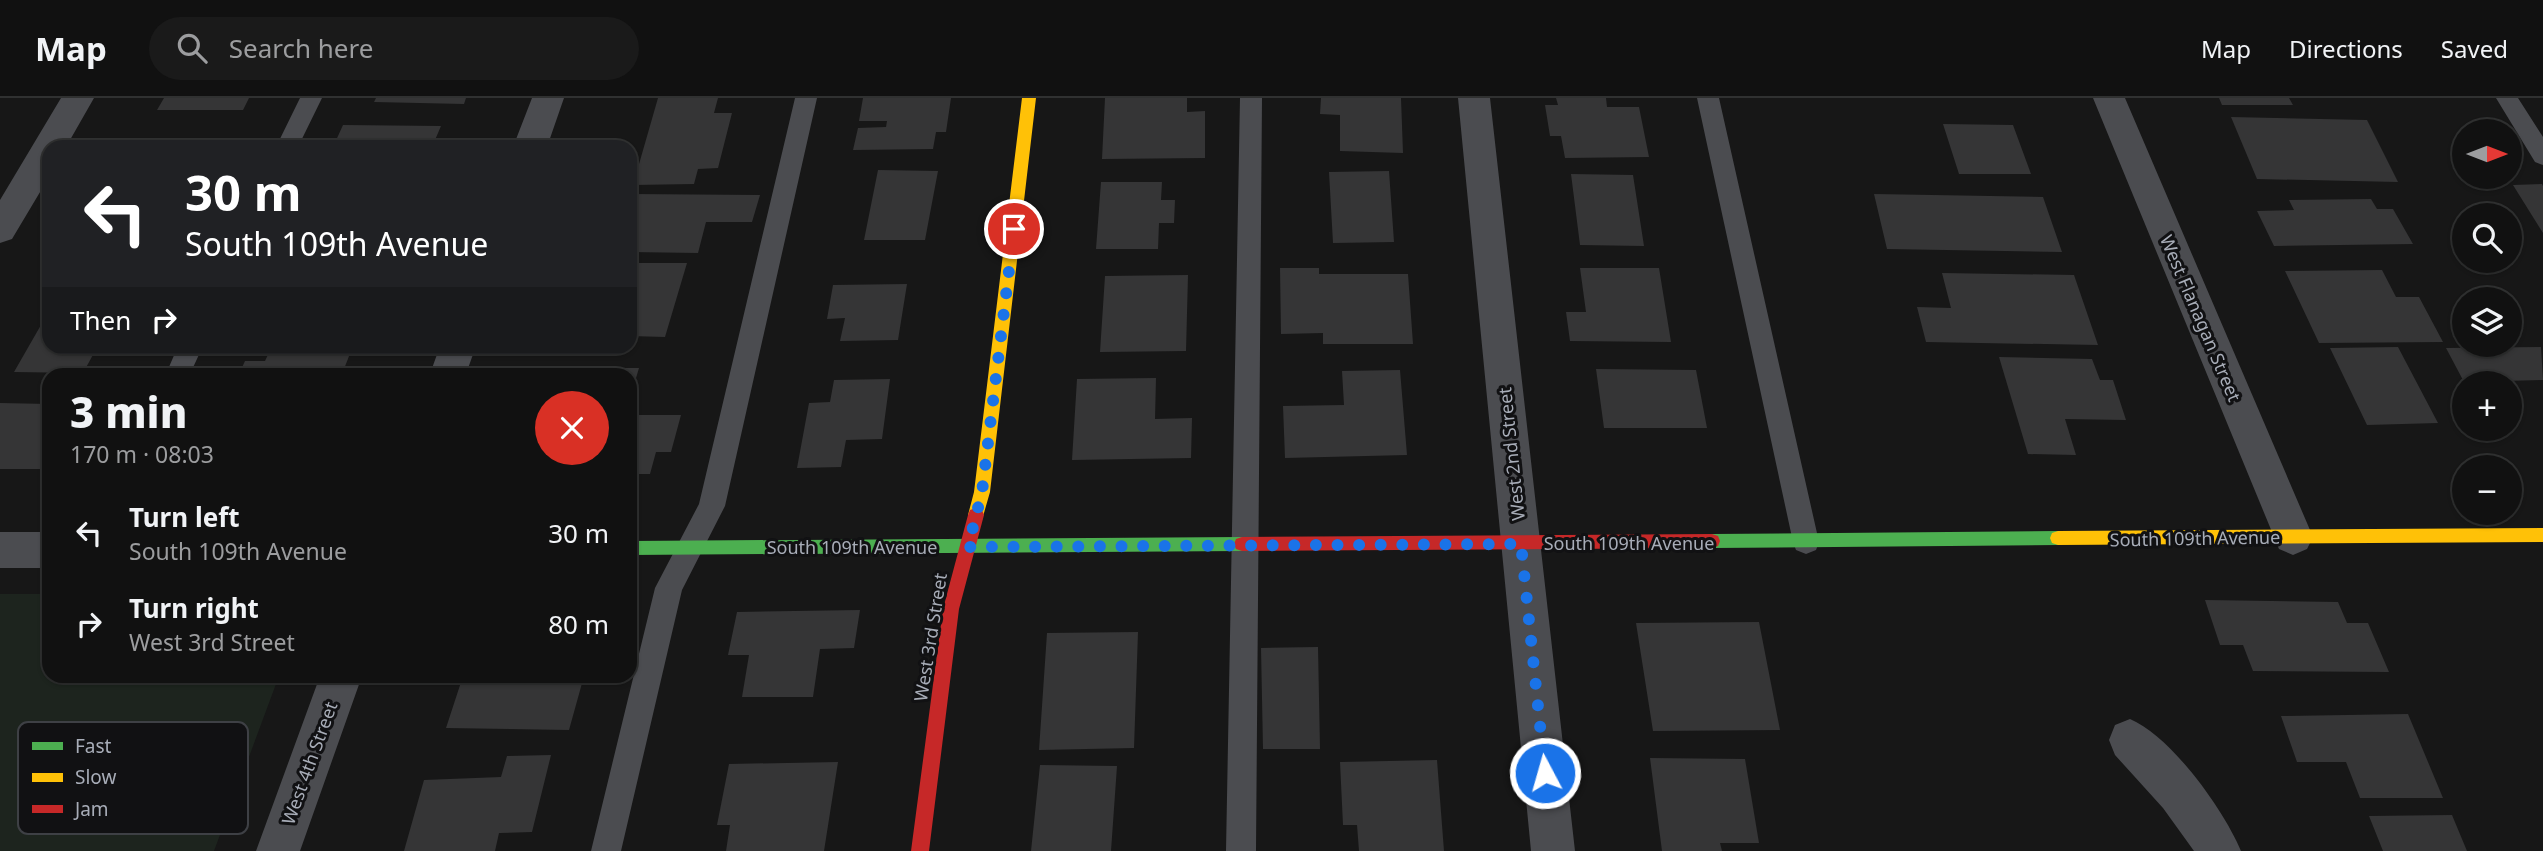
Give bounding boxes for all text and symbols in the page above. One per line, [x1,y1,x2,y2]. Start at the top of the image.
search box [149,17,639,80]
text: Map [35,26,107,71]
icon: search [173,29,211,67]
text: Search here [229,30,373,66]
text: Map [2201,32,2251,65]
text: Directions [2289,32,2403,65]
text: Saved [2441,32,2508,65]
north arrow [2452,119,2522,189]
map controls [2452,119,2522,525]
text: 30 m [185,159,302,225]
icon: left [70,168,161,259]
pin [984,199,1044,259]
button: search [2452,203,2522,273]
icon: arrive [995,210,1033,248]
text: South 109th Avenue [185,222,488,265]
street label: West Flanagan Street [2155,231,2247,405]
button: layers [2452,287,2522,357]
icon: right [145,301,183,339]
text: Then [70,302,131,338]
button: + [2452,371,2522,441]
text: 3 min [70,383,187,440]
street label: West 2nd Street [1492,386,1530,522]
button: close [535,391,609,465]
text: 170 m · 08:03 [70,438,214,470]
button: − [2452,455,2522,525]
text: Turn left [129,499,240,535]
icon: left [70,514,108,552]
text: 30 m [548,515,609,551]
street label: South 109th Avenue [2110,525,2280,551]
street label: South 109th Avenue [1544,531,1714,555]
text: South 109th Avenue [129,535,347,567]
street label: South 109th Avenue [767,535,937,559]
street label: West 3rd Street [908,571,952,703]
text: Turn right [129,590,259,626]
icon: right [70,605,108,643]
text: 80 m [548,606,609,642]
text: West 3rd Street [129,626,295,658]
street label: West 4th Street [276,698,343,828]
legend [18,722,248,834]
text: Fast [75,733,112,759]
position arrow [1508,736,1582,810]
text: Slow [75,764,116,790]
text: Jam [73,796,109,822]

